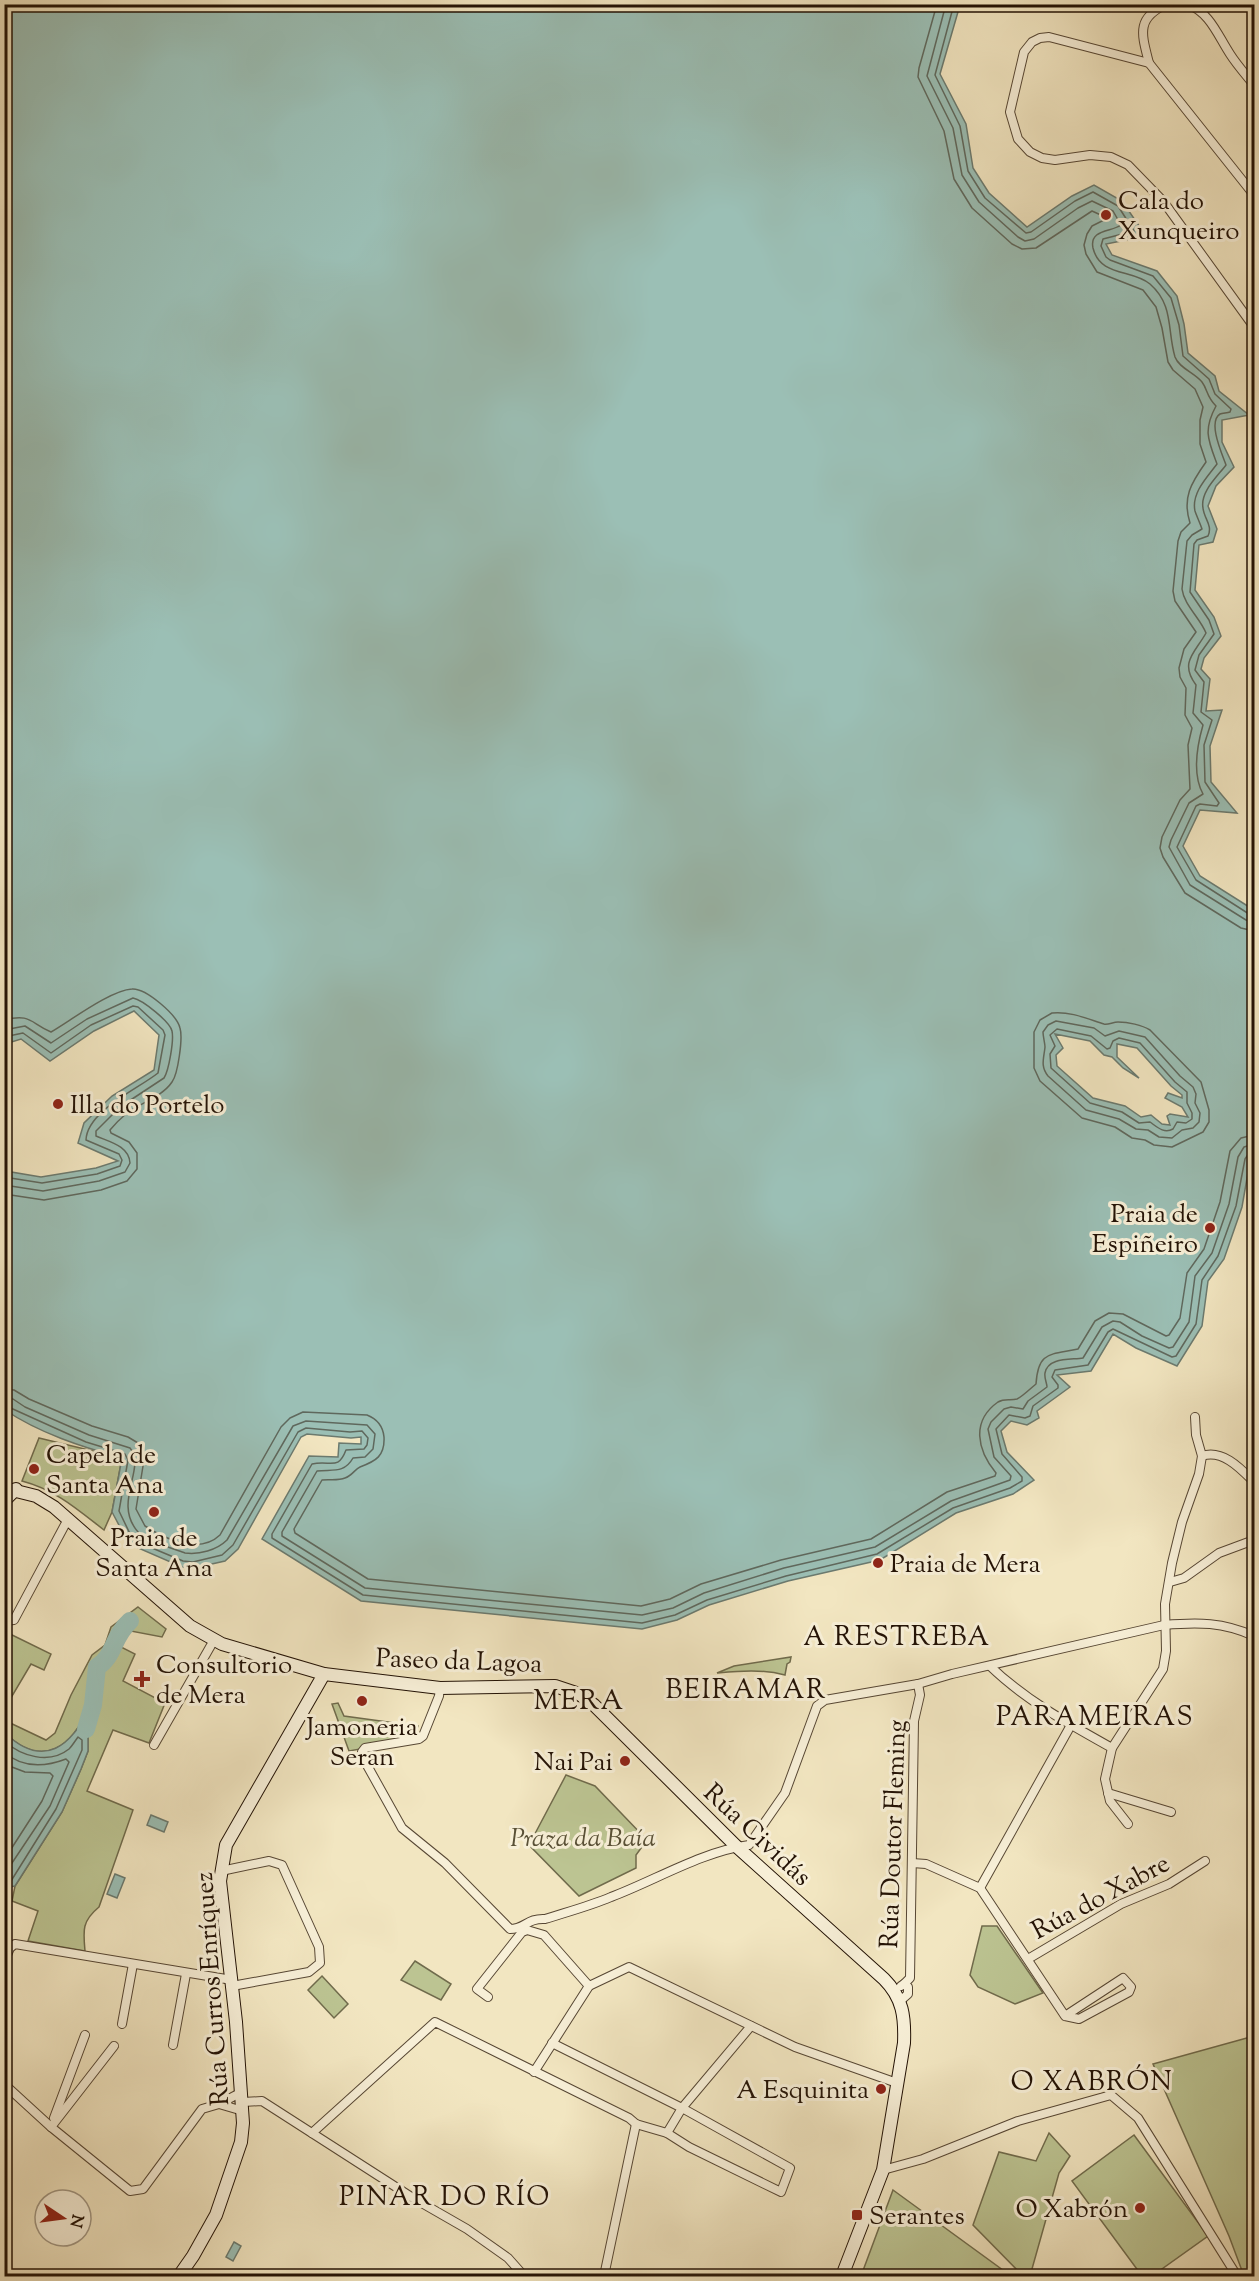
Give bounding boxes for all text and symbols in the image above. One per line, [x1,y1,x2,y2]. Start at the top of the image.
place label: Cala do Xunqueiro [1118,184,1239,251]
marker: Cala do Xunqueiro [1099,208,1113,222]
place label: Illa do Portelo [70,1088,224,1125]
marker: Illa do Portelo [51,1097,65,1111]
place label: Praia de Espiñeiro [1092,1197,1198,1264]
marker: Praia de Espiñeiro [1203,1221,1217,1235]
place label: Capela de Santa Ana [46,1438,163,1505]
marker: Capela de Santa Ana [27,1462,41,1476]
marker: Praia de Santa Ana [147,1505,161,1519]
place label: Praia de Santa Ana [95,1521,213,1588]
place label: Praia de Mera [890,1547,1040,1584]
marker: Praia de Mera [871,1556,885,1570]
district label: A RESTREBA [803,1619,991,1658]
street label: Paseo da Lagoa [375,1641,543,1684]
place label: Consultorio de Mera [156,1648,292,1715]
marker: Consultorio de Mera [133,1670,151,1688]
district label: BEIRAMAR [665,1672,827,1711]
district label: MERA [533,1682,625,1722]
marker: Jamoneria Seran [355,1694,369,1708]
district label: PARAMEIRAS [996,1699,1194,1738]
place label: Jamoneria Seran [304,1710,418,1777]
street label: Rúa Doutor Fleming [872,1719,917,1949]
place label: Nai Pai [534,1745,613,1782]
marker: Nai Pai [618,1754,632,1768]
street label: Rúa Cividás [694,1776,819,1896]
park label: Praza da Baía [510,1821,656,1858]
street label: Rúa do Xabre [1025,1846,1177,1950]
street label: Rúa Curros Enríquez [187,1870,240,2107]
district label: O XABRÓN [1011,2064,1173,2103]
place label: A Esquinita [736,2073,869,2110]
marker: A Esquinita [874,2082,888,2096]
district label: PINAR DO RÍO [339,2179,551,2218]
north arrow [33,2188,93,2248]
place label: O Xabrón [1015,2192,1128,2229]
place label: Serantes [869,2199,965,2236]
marker: O Xabrón [1133,2201,1147,2215]
marker: Serantes [850,2208,864,2222]
text: N [62,2212,88,2230]

